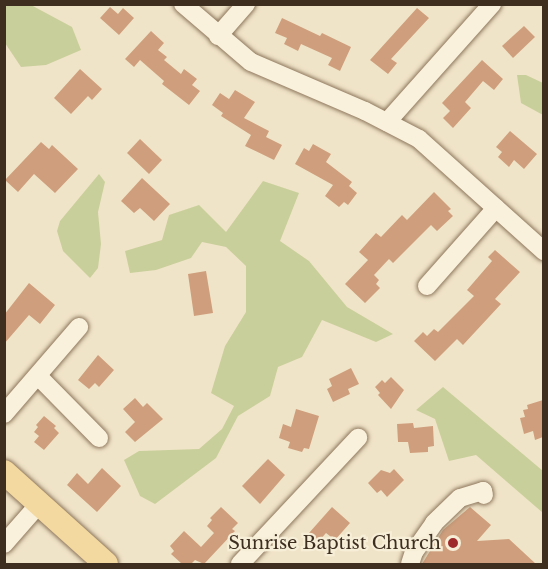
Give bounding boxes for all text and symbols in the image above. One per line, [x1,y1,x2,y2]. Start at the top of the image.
place label: Sunrise Baptist Church [228,532,441,554]
marker: Sunrise Baptist Church [446,536,460,550]

